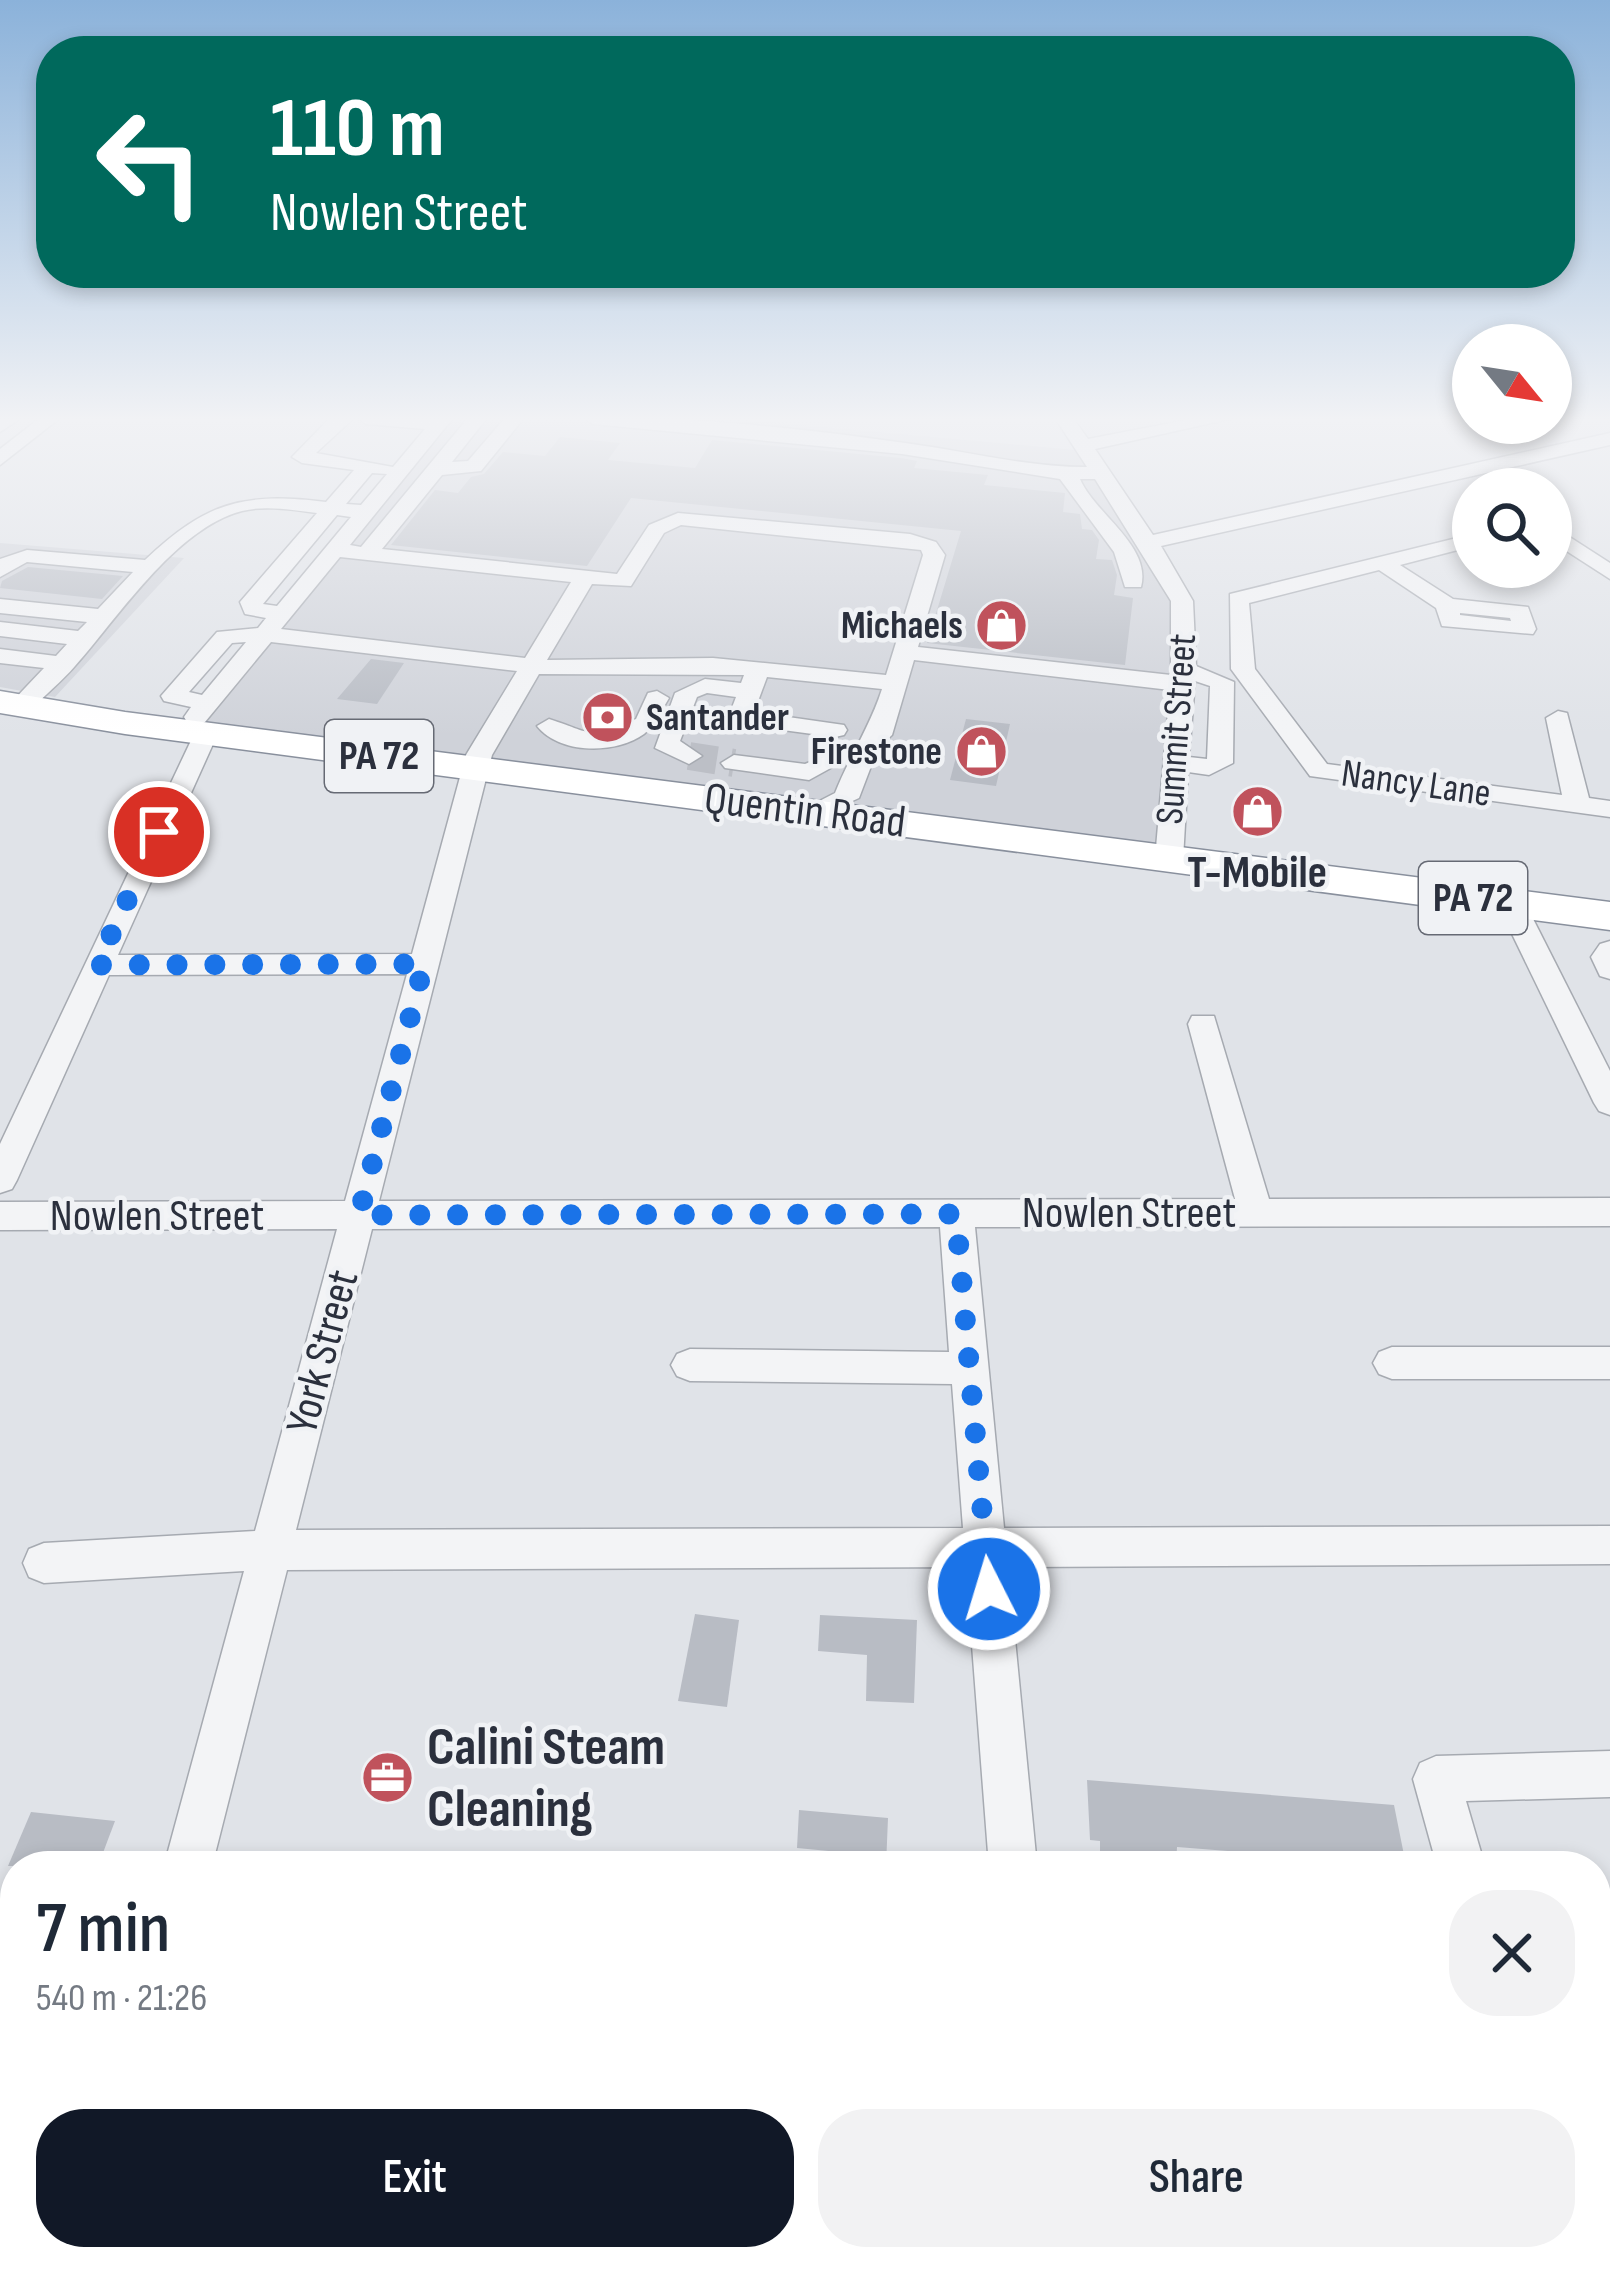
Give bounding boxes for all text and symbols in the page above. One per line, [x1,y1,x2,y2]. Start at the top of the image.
text: 110 m [270,79,445,180]
icon: left [72,84,228,240]
text: Nowlen Street [270,181,527,246]
north arrow [1452,324,1572,444]
map controls [1452,324,1572,588]
button: search [1452,468,1572,588]
shop icon: Michaels [974,598,1030,654]
place label: Michaels [841,603,963,650]
street label: Summit Street [1147,632,1207,826]
bank icon: Santander [579,690,635,746]
place label: Santander [646,695,789,742]
road number: PA 72 [325,720,433,792]
shop icon: Firestone [953,724,1009,780]
place label: Firestone [811,729,942,776]
street label: Nancy Lane [1338,750,1494,818]
street label: Quentin Road [701,771,909,851]
pin [108,781,210,883]
shop icon: T-Mobile [1229,784,1285,840]
icon: arrive [126,799,192,865]
place label: T-Mobile [1187,846,1327,901]
road number: PA 72 [1419,862,1527,934]
street label: Nowlen Street [1022,1186,1236,1241]
street label: Nowlen Street [50,1189,264,1244]
street label: York Street [275,1264,371,1440]
position arrow [926,1526,1052,1652]
place label: Calini Steam Cleaning [427,1715,665,1842]
office icon: Calini Steam Cleaning [360,1750,416,1806]
text: 7 min [36,1886,170,1973]
button: close [1449,1890,1575,2016]
text: 540 m · 21:26 [36,1975,207,2022]
button: Exit [36,2109,794,2247]
button: Share [818,2109,1575,2247]

